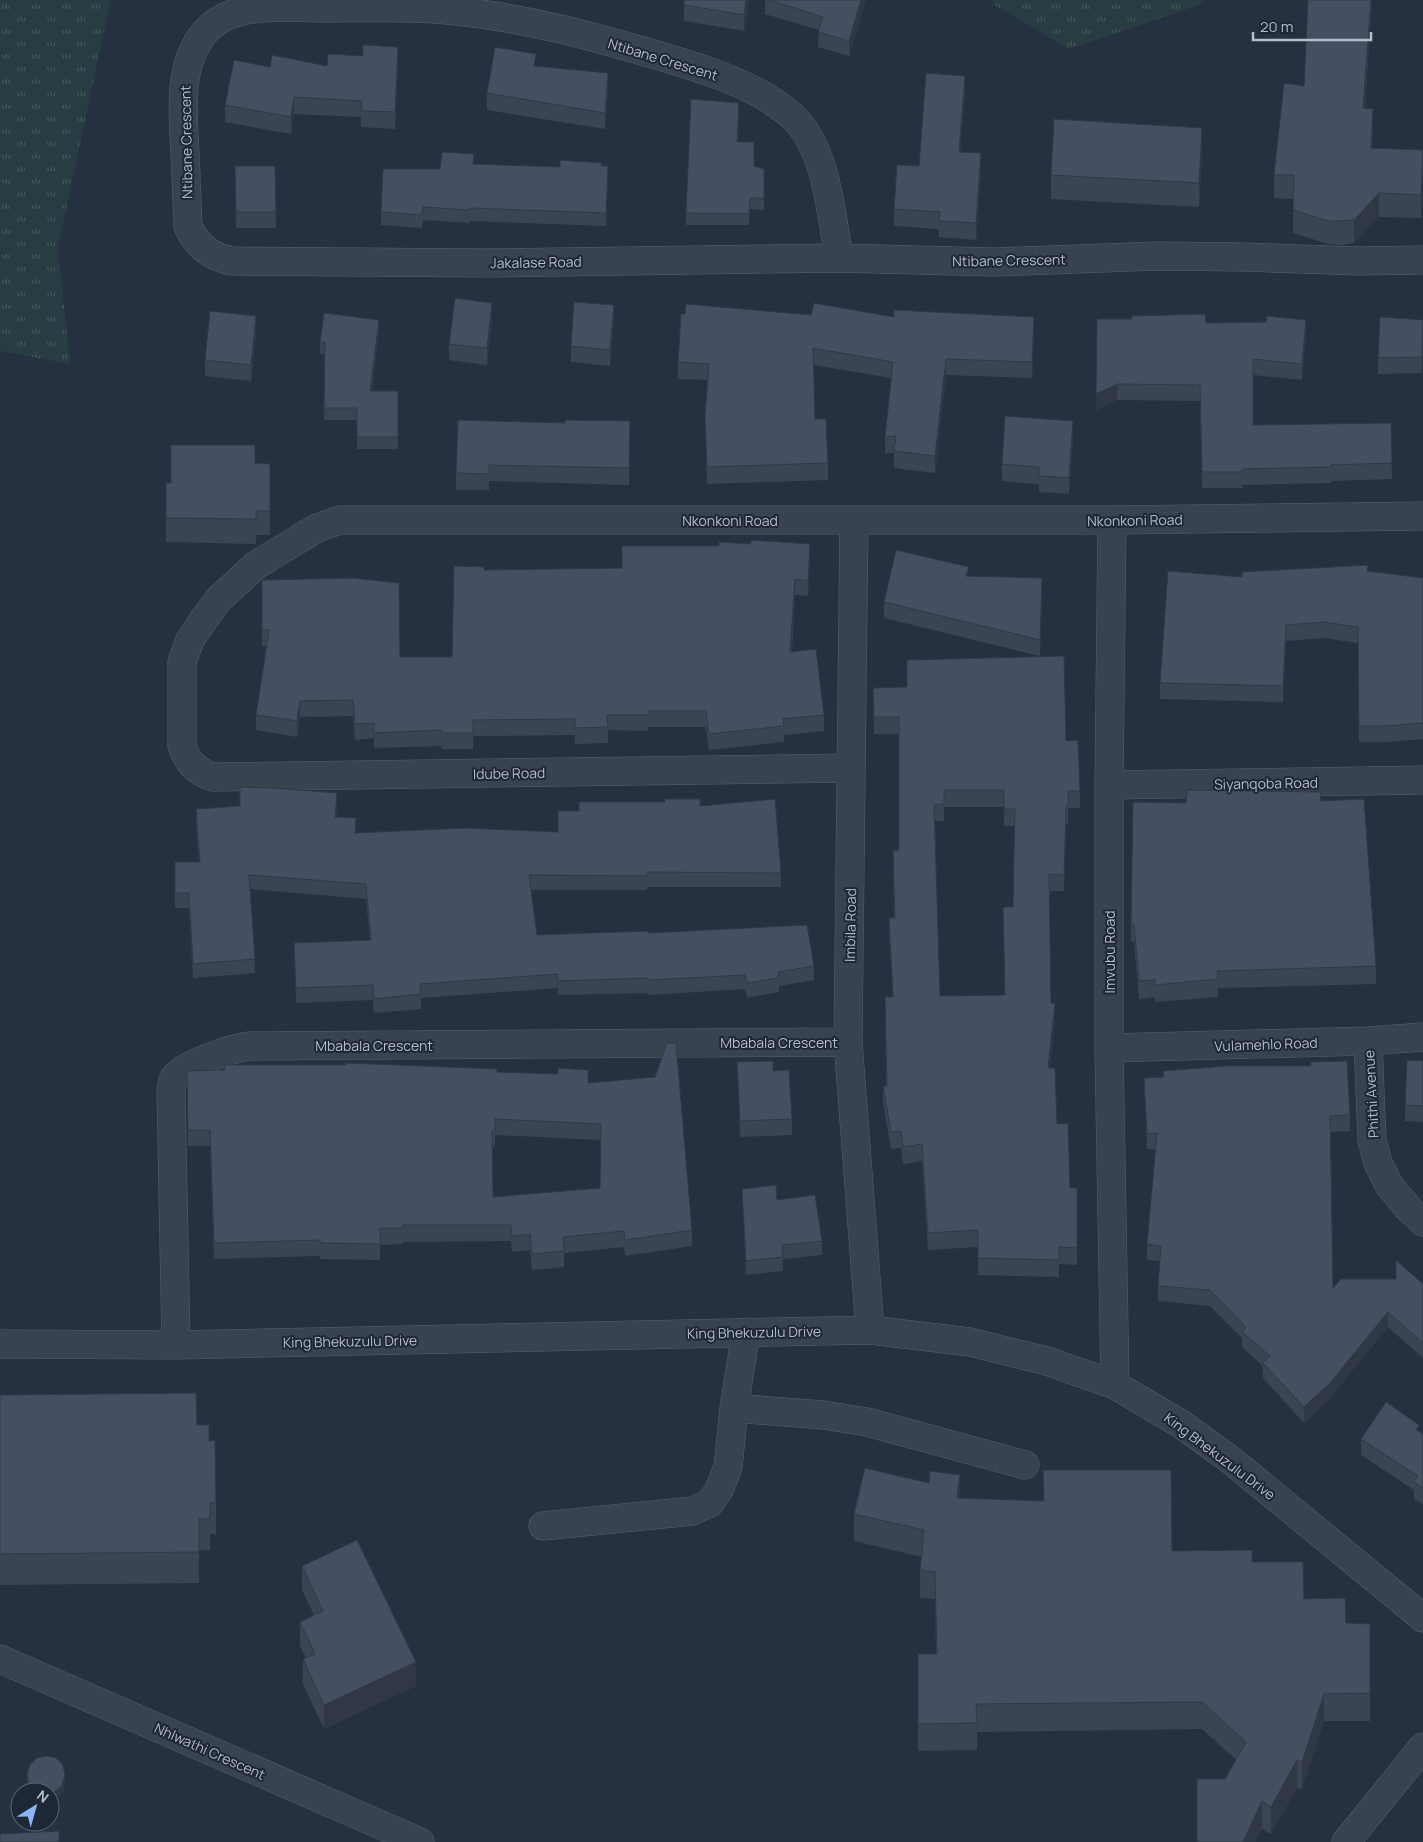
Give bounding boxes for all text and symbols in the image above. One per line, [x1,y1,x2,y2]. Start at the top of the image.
scale bar [1253,10,1370,42]
text: 20 m [1260,16,1293,37]
street label: Ntibane Crescent [606,33,721,85]
street label: Ntibane Crescent [176,85,196,199]
street label: Ntibane Crescent [952,250,1066,270]
street label: Jakalase Road [490,252,582,272]
street label: Nkonkoni Road [1087,510,1183,530]
street label: Nkonkoni Road [682,511,778,530]
street label: Idube Road [473,763,545,783]
street label: Siyanqoba Road [1214,773,1318,793]
street label: Imbila Road [840,888,860,962]
street label: Imvubu Road [1100,910,1119,994]
street label: Mbabala Crescent [720,1033,838,1052]
street label: Vulamehlo Road [1214,1033,1318,1055]
street label: Mbabala Crescent [315,1036,433,1055]
street label: Phithi Avenue [1359,1050,1383,1138]
street label: King Bhekuzulu Drive [687,1321,821,1343]
street label: King Bhekuzulu Drive [283,1330,417,1352]
street label: King Bhekuzulu Drive [1161,1408,1279,1504]
street label: Nhlwathi Crescent [152,1718,269,1784]
north arrow [10,1782,60,1832]
text: N [33,1786,53,1807]

